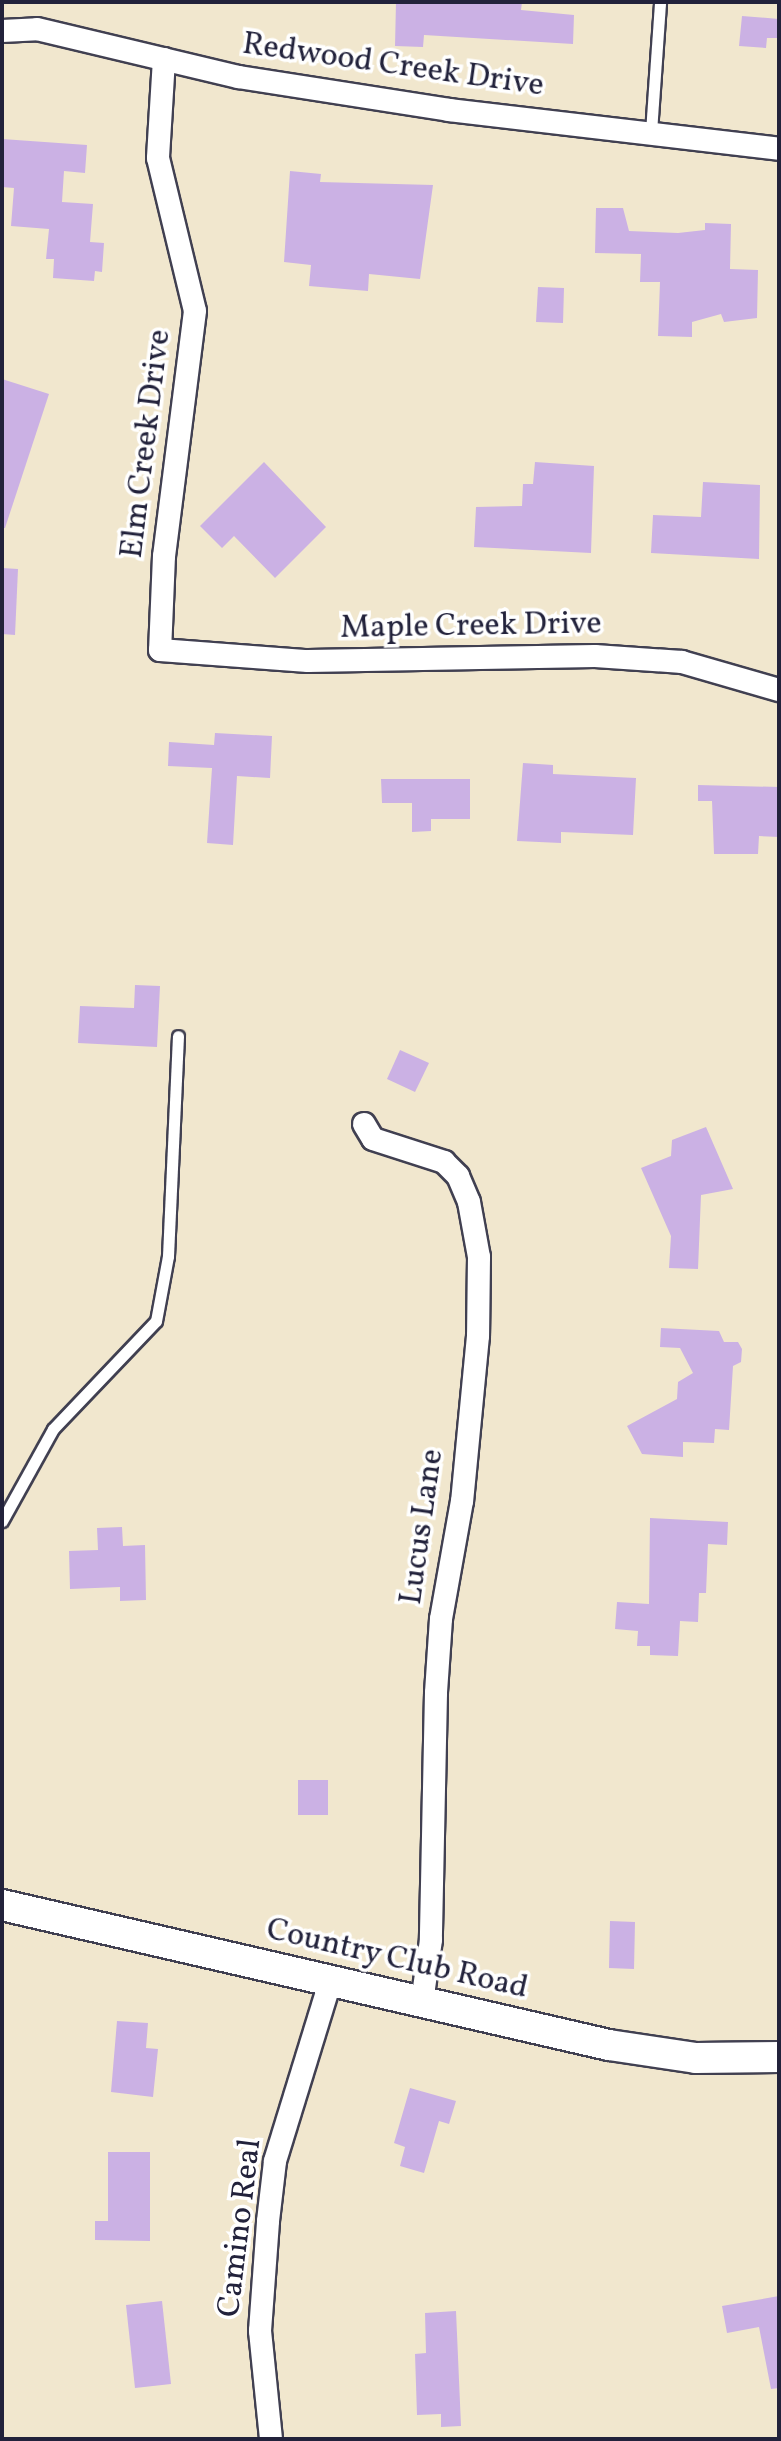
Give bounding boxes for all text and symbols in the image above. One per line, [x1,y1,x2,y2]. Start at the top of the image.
street label: Redwood Creek Drive [240,26,546,106]
street label: Elm Creek Drive [114,327,180,561]
street label: Maple Creek Drive [340,606,602,648]
street label: Lucus Lane [393,1447,453,1607]
street label: Country Club Road [262,1911,532,2009]
street label: Camino Real [211,2137,271,2319]

